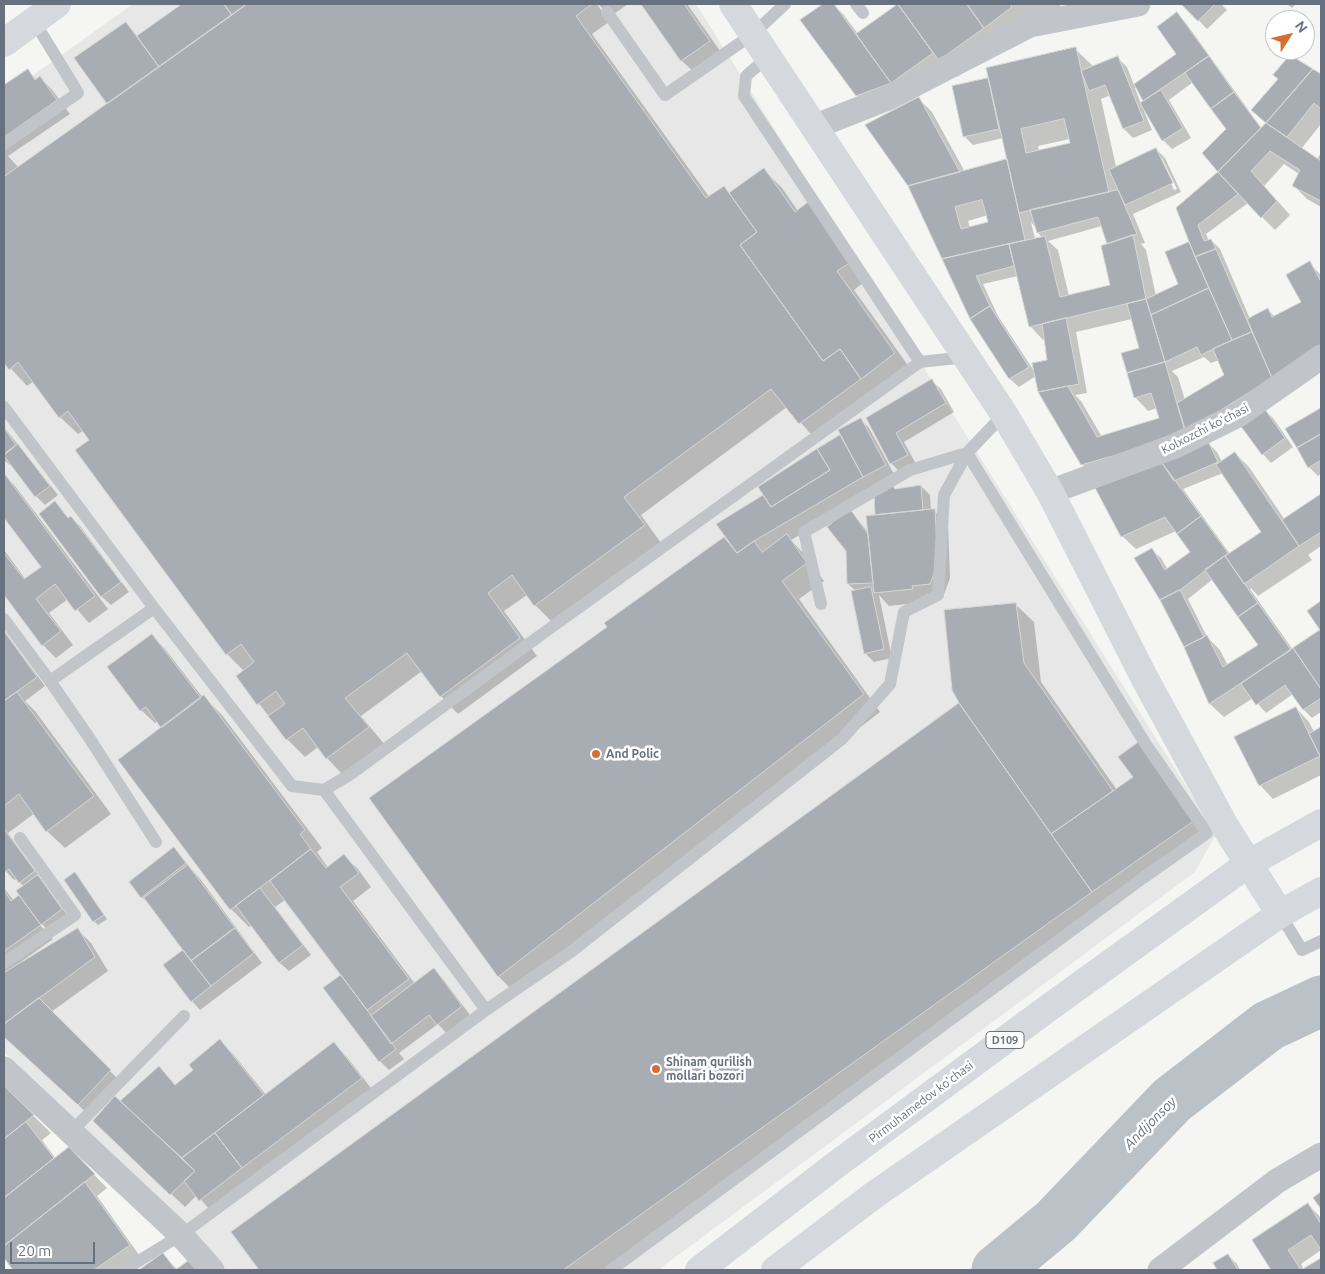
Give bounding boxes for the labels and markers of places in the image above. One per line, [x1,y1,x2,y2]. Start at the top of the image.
place label: And Polic [606,747,659,761]
marker: And Polic [590,748,602,760]
place label: Shinam qurilish mollari bozori [666,1055,752,1083]
marker: Shinam qurilish mollari bozori [650,1063,662,1075]

